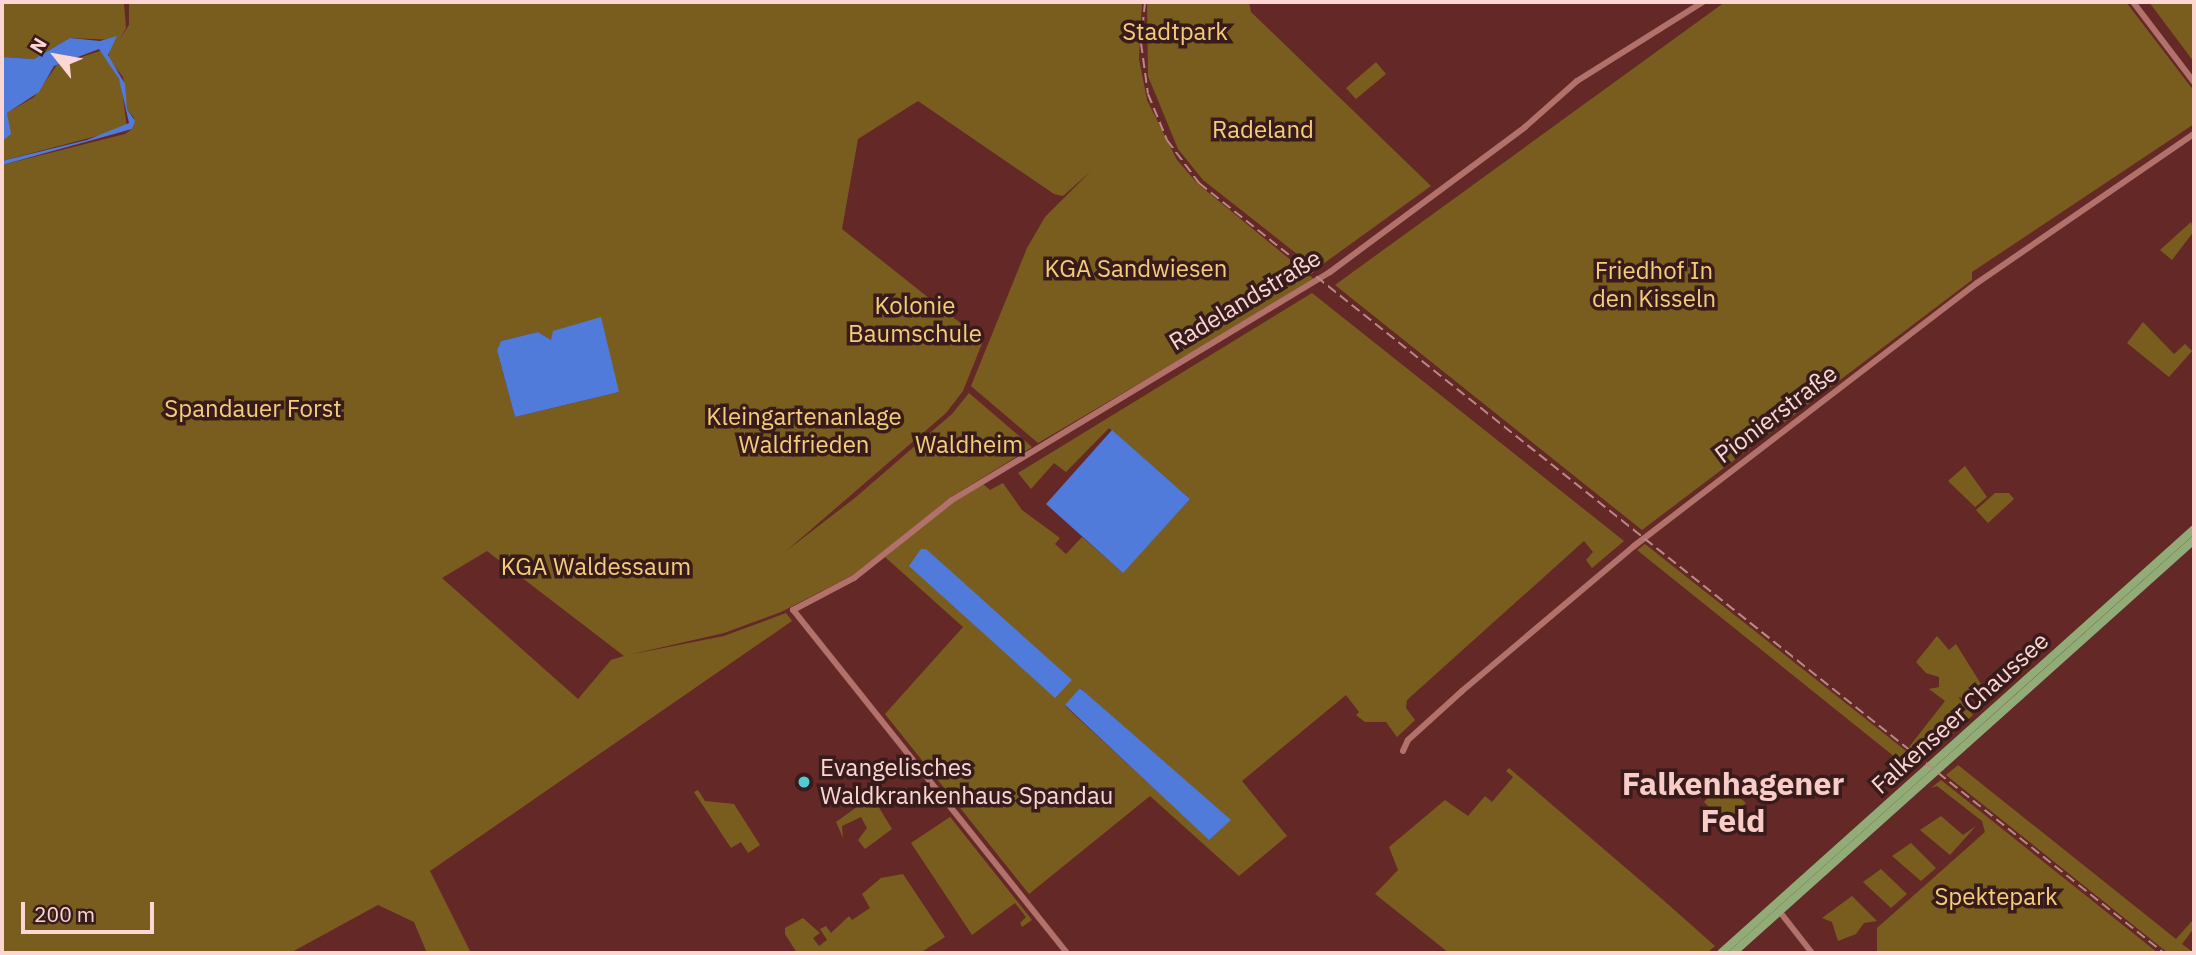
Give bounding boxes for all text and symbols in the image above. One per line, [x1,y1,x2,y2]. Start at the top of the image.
park label: Stadtpark [1122,18,1228,46]
north arrow [21,21,91,91]
text: N [24,33,52,57]
park label: Radeland [1212,116,1314,144]
street label: Radelandstraße [1164,243,1326,357]
park label: KGA Sandwiesen [1045,255,1227,283]
park label: Friedhof In den Kisseln [1592,257,1716,313]
park label: Kolonie Baumschule [848,292,982,348]
street label: Pionierstraße [1709,359,1843,469]
park label: Spandauer Forst [164,395,342,423]
park label: Kleingartenanlage Waldfrieden [706,403,902,459]
park label: Waldheim [915,431,1023,459]
park label: KGA Waldessaum [501,553,691,581]
street label: Falkenseer Chaussee [1866,626,2054,800]
place label: Evangelisches Waldkrankenhaus Spandau [820,754,1113,810]
district label: Falkenhagener Feld [1622,765,1844,840]
marker: Evangelisches Waldkrankenhaus Spandau [794,772,814,792]
park label: Spektepark [1934,883,2058,911]
scale bar [24,888,158,932]
text: 200 m [34,900,95,928]

